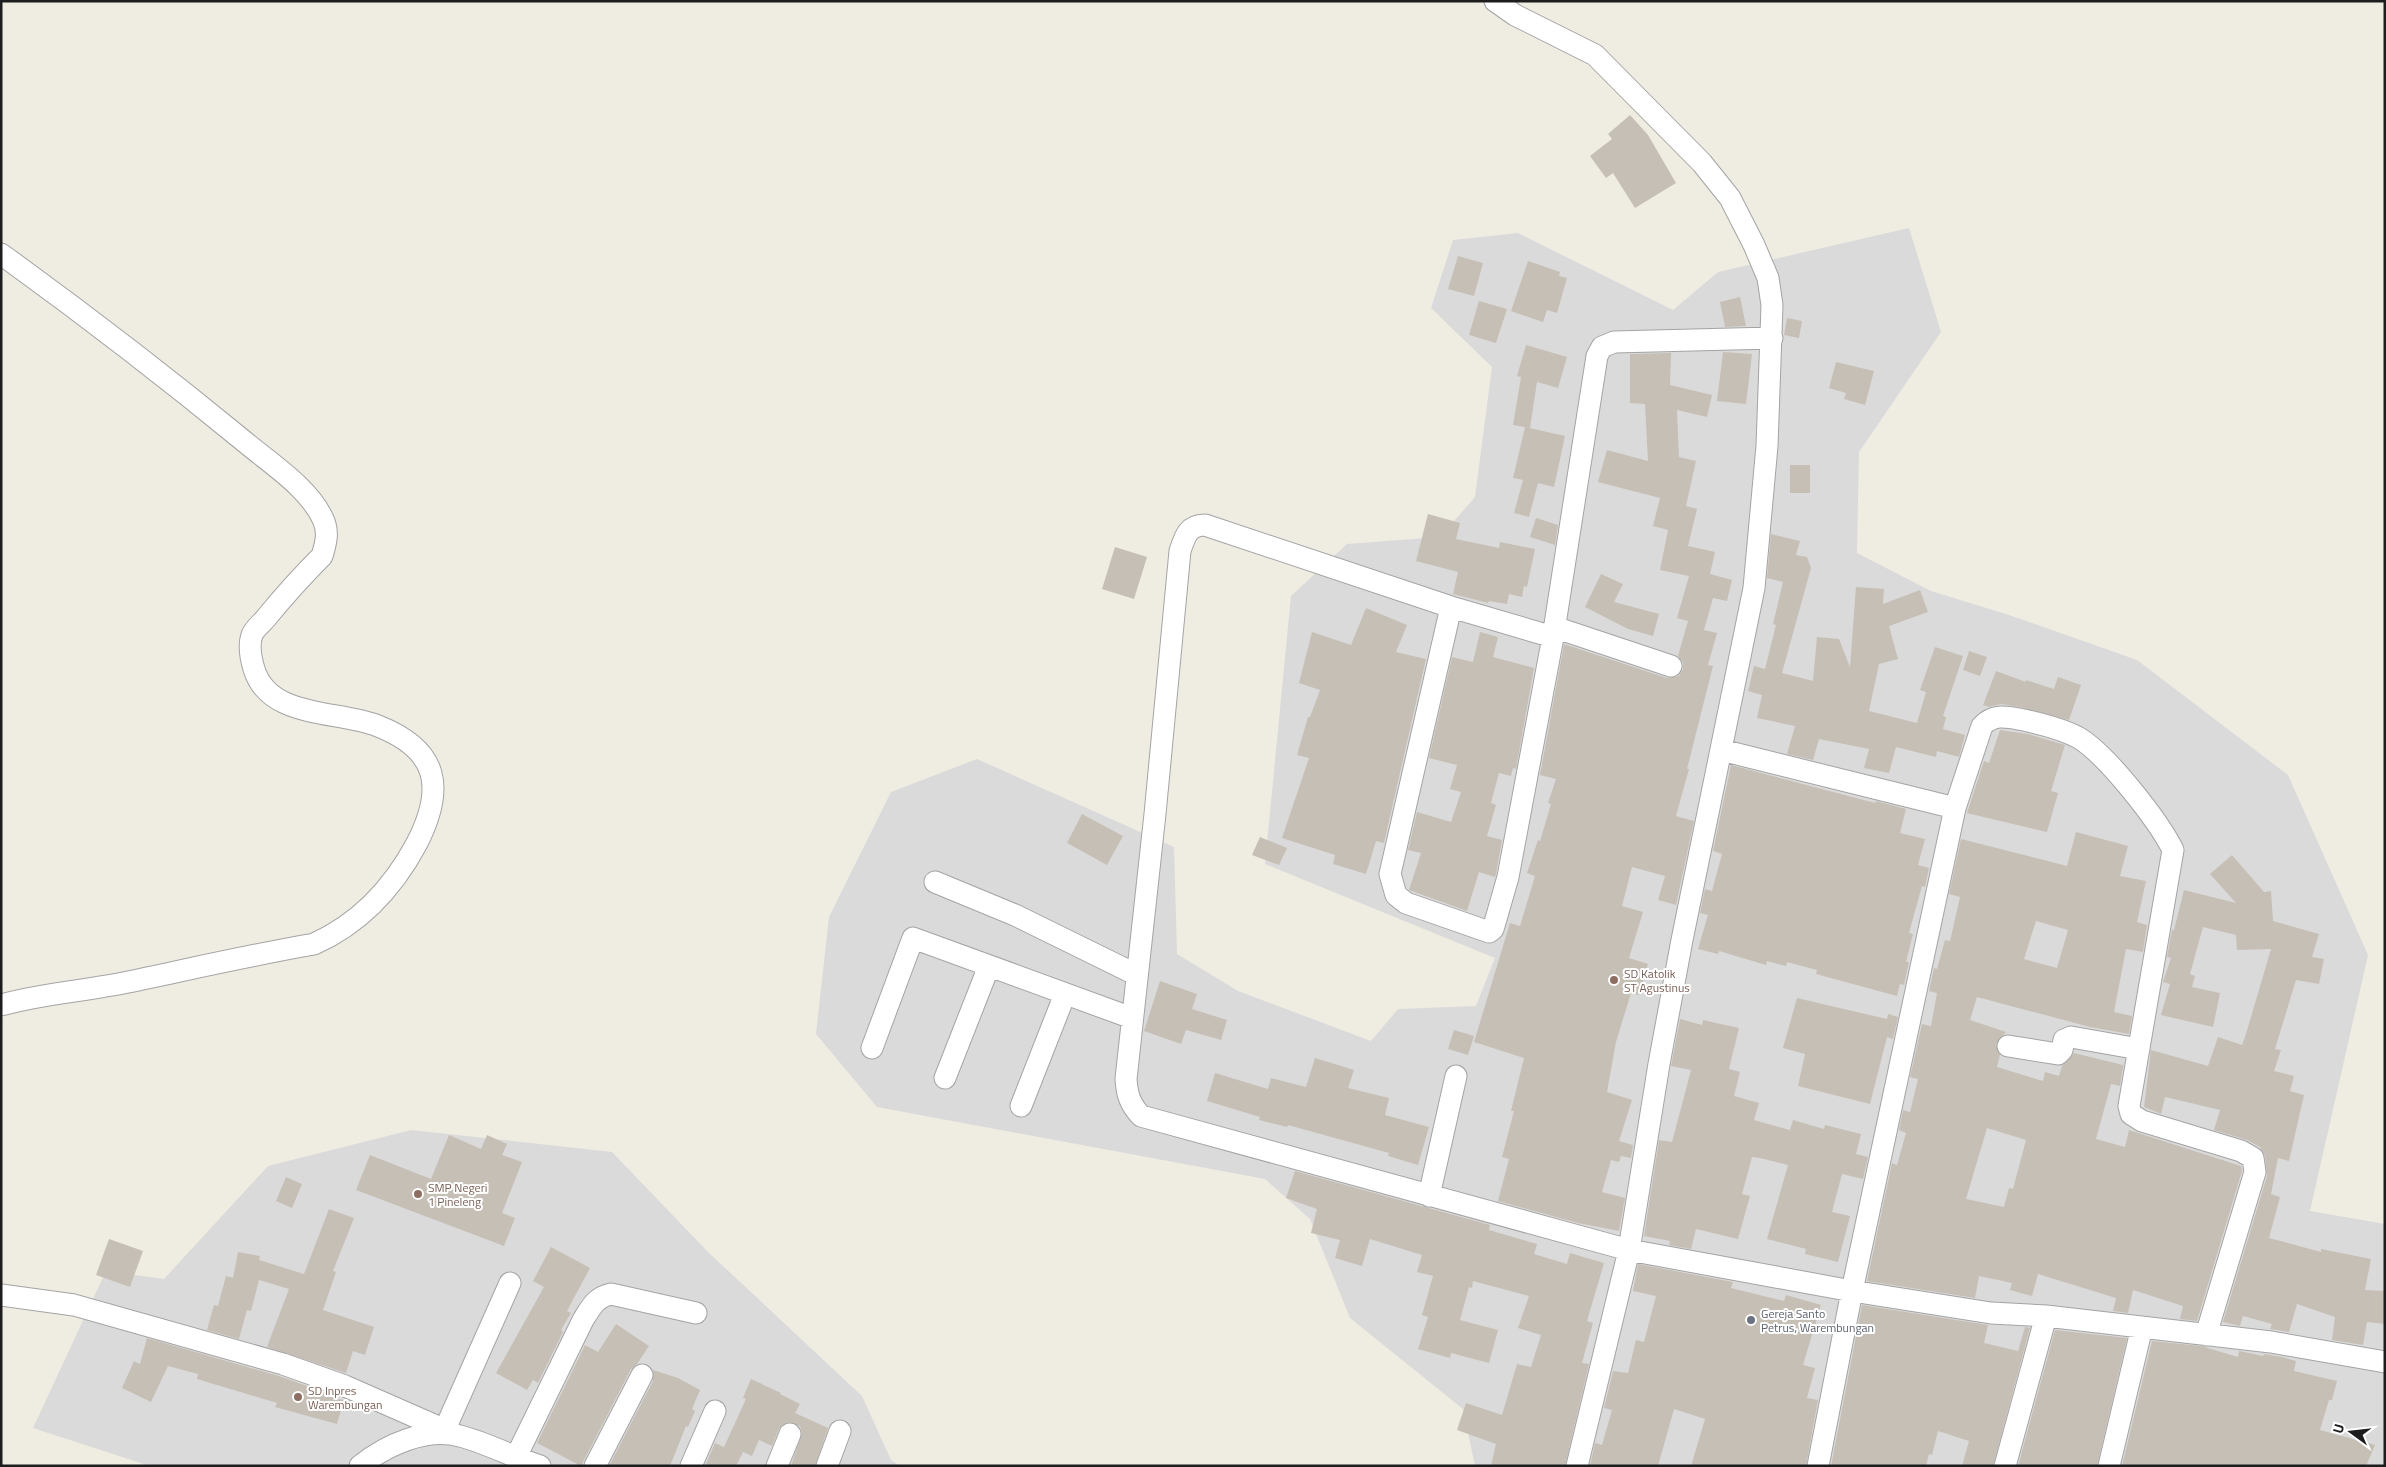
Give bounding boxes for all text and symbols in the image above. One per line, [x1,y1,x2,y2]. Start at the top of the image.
place label: SD Katolik ST Agustinus [1624,964,1690,997]
marker: SD Katolik ST Agustinus [1608,974,1620,986]
place label: SMP Negeri 1 Pineleng [428,1178,487,1211]
marker: SMP Negeri 1 Pineleng [412,1188,424,1200]
place label: Gereja Santo Petrus, Warembungan [1761,1304,1874,1337]
marker: Gereja Santo Petrus, Warembungan [1745,1314,1757,1326]
place label: SD Inpres Warembungan [308,1381,382,1414]
marker: SD Inpres Warembungan [292,1391,304,1403]
north arrow [2326,1407,2376,1457]
text: U [2327,1421,2349,1436]

